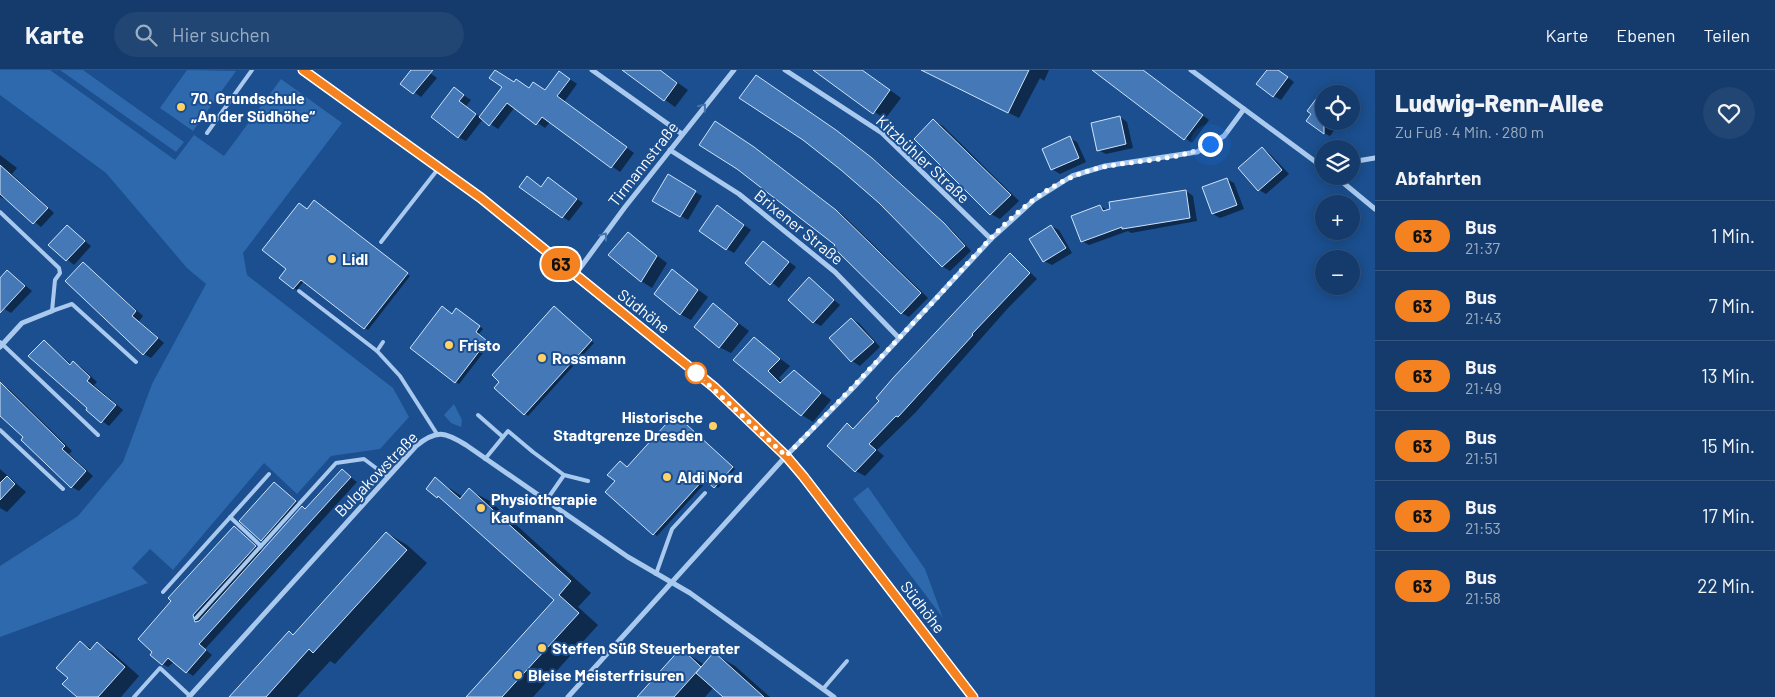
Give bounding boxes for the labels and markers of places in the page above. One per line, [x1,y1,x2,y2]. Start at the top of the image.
place label: 70. Grundschule „An der Südhöhe“ [191,88,315,125]
marker: 70. Grundschule „An der Südhöhe“ [175,101,187,113]
place label: Lidl [342,249,368,268]
marker: Lidl [326,253,338,265]
place label: Fristo [459,335,501,354]
marker: Fristo [443,339,455,351]
place label: Rossmann [552,348,626,367]
marker: Rossmann [536,352,548,364]
unlabelled marker [685,362,707,384]
place label: Historische Stadtgrenze Dresden [553,407,703,444]
marker: Historische Stadtgrenze Dresden [707,420,719,432]
place label: Aldi Nord [677,467,743,486]
marker: Aldi Nord [661,471,673,483]
place label: Physiotherapie Kaufmann [491,489,597,526]
marker: Physiotherapie Kaufmann [475,502,487,514]
place label: Steffen Süß Steuerberater [552,638,740,657]
marker: Steffen Süß Steuerberater [536,642,548,654]
place label: Bleise Meisterfrisuren [528,665,684,684]
marker: Bleise Meisterfrisuren [512,669,524,681]

